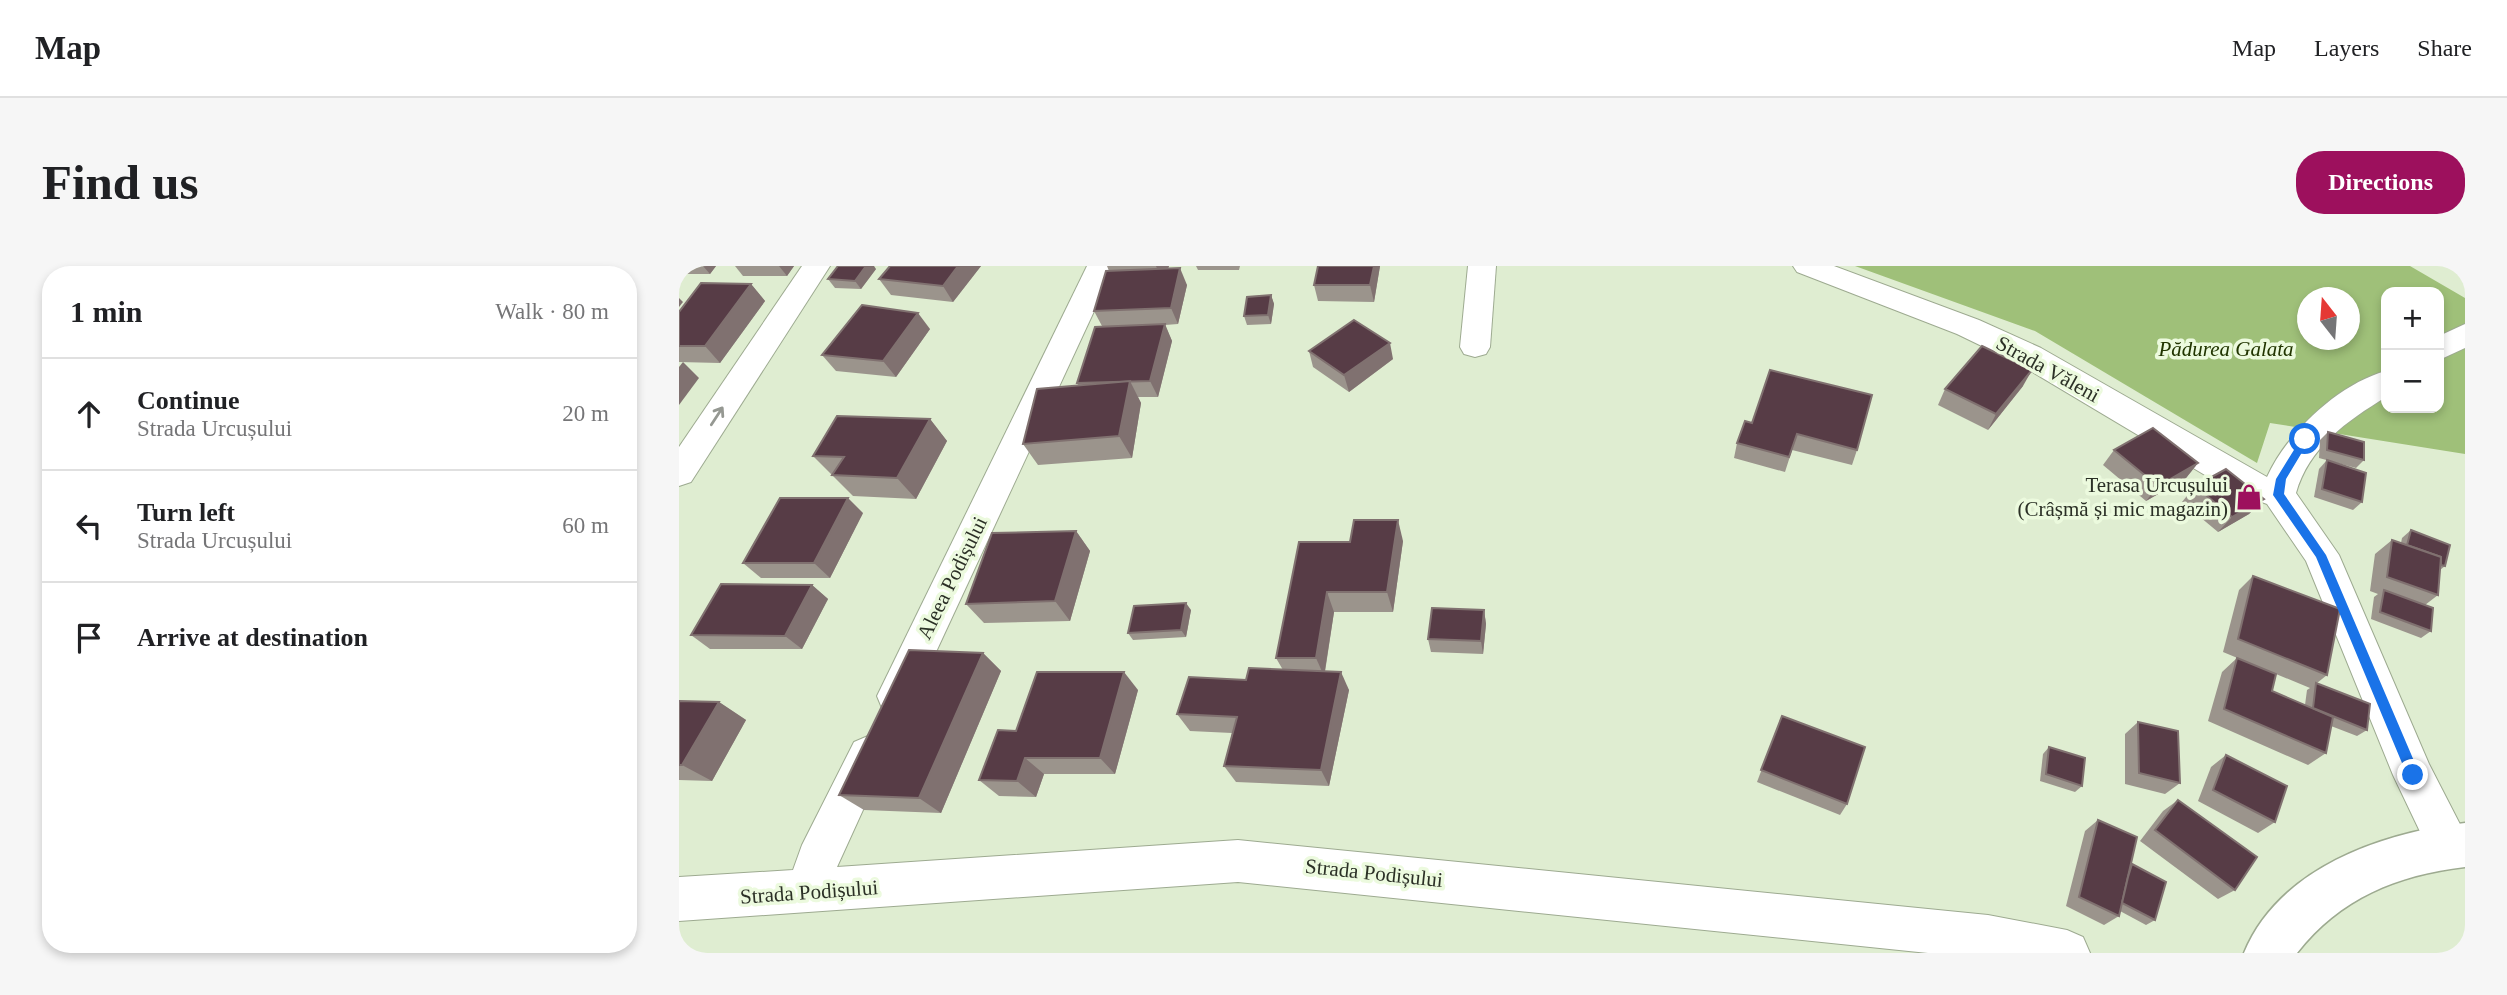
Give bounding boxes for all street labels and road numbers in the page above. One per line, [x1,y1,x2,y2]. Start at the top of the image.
street label: Strada Văleni [1992,331,2104,407]
street label: Aleea Podișului [912,513,992,643]
street label: Strada Podișului [1304,854,1444,892]
street label: Strada Podișului [739,875,879,909]

